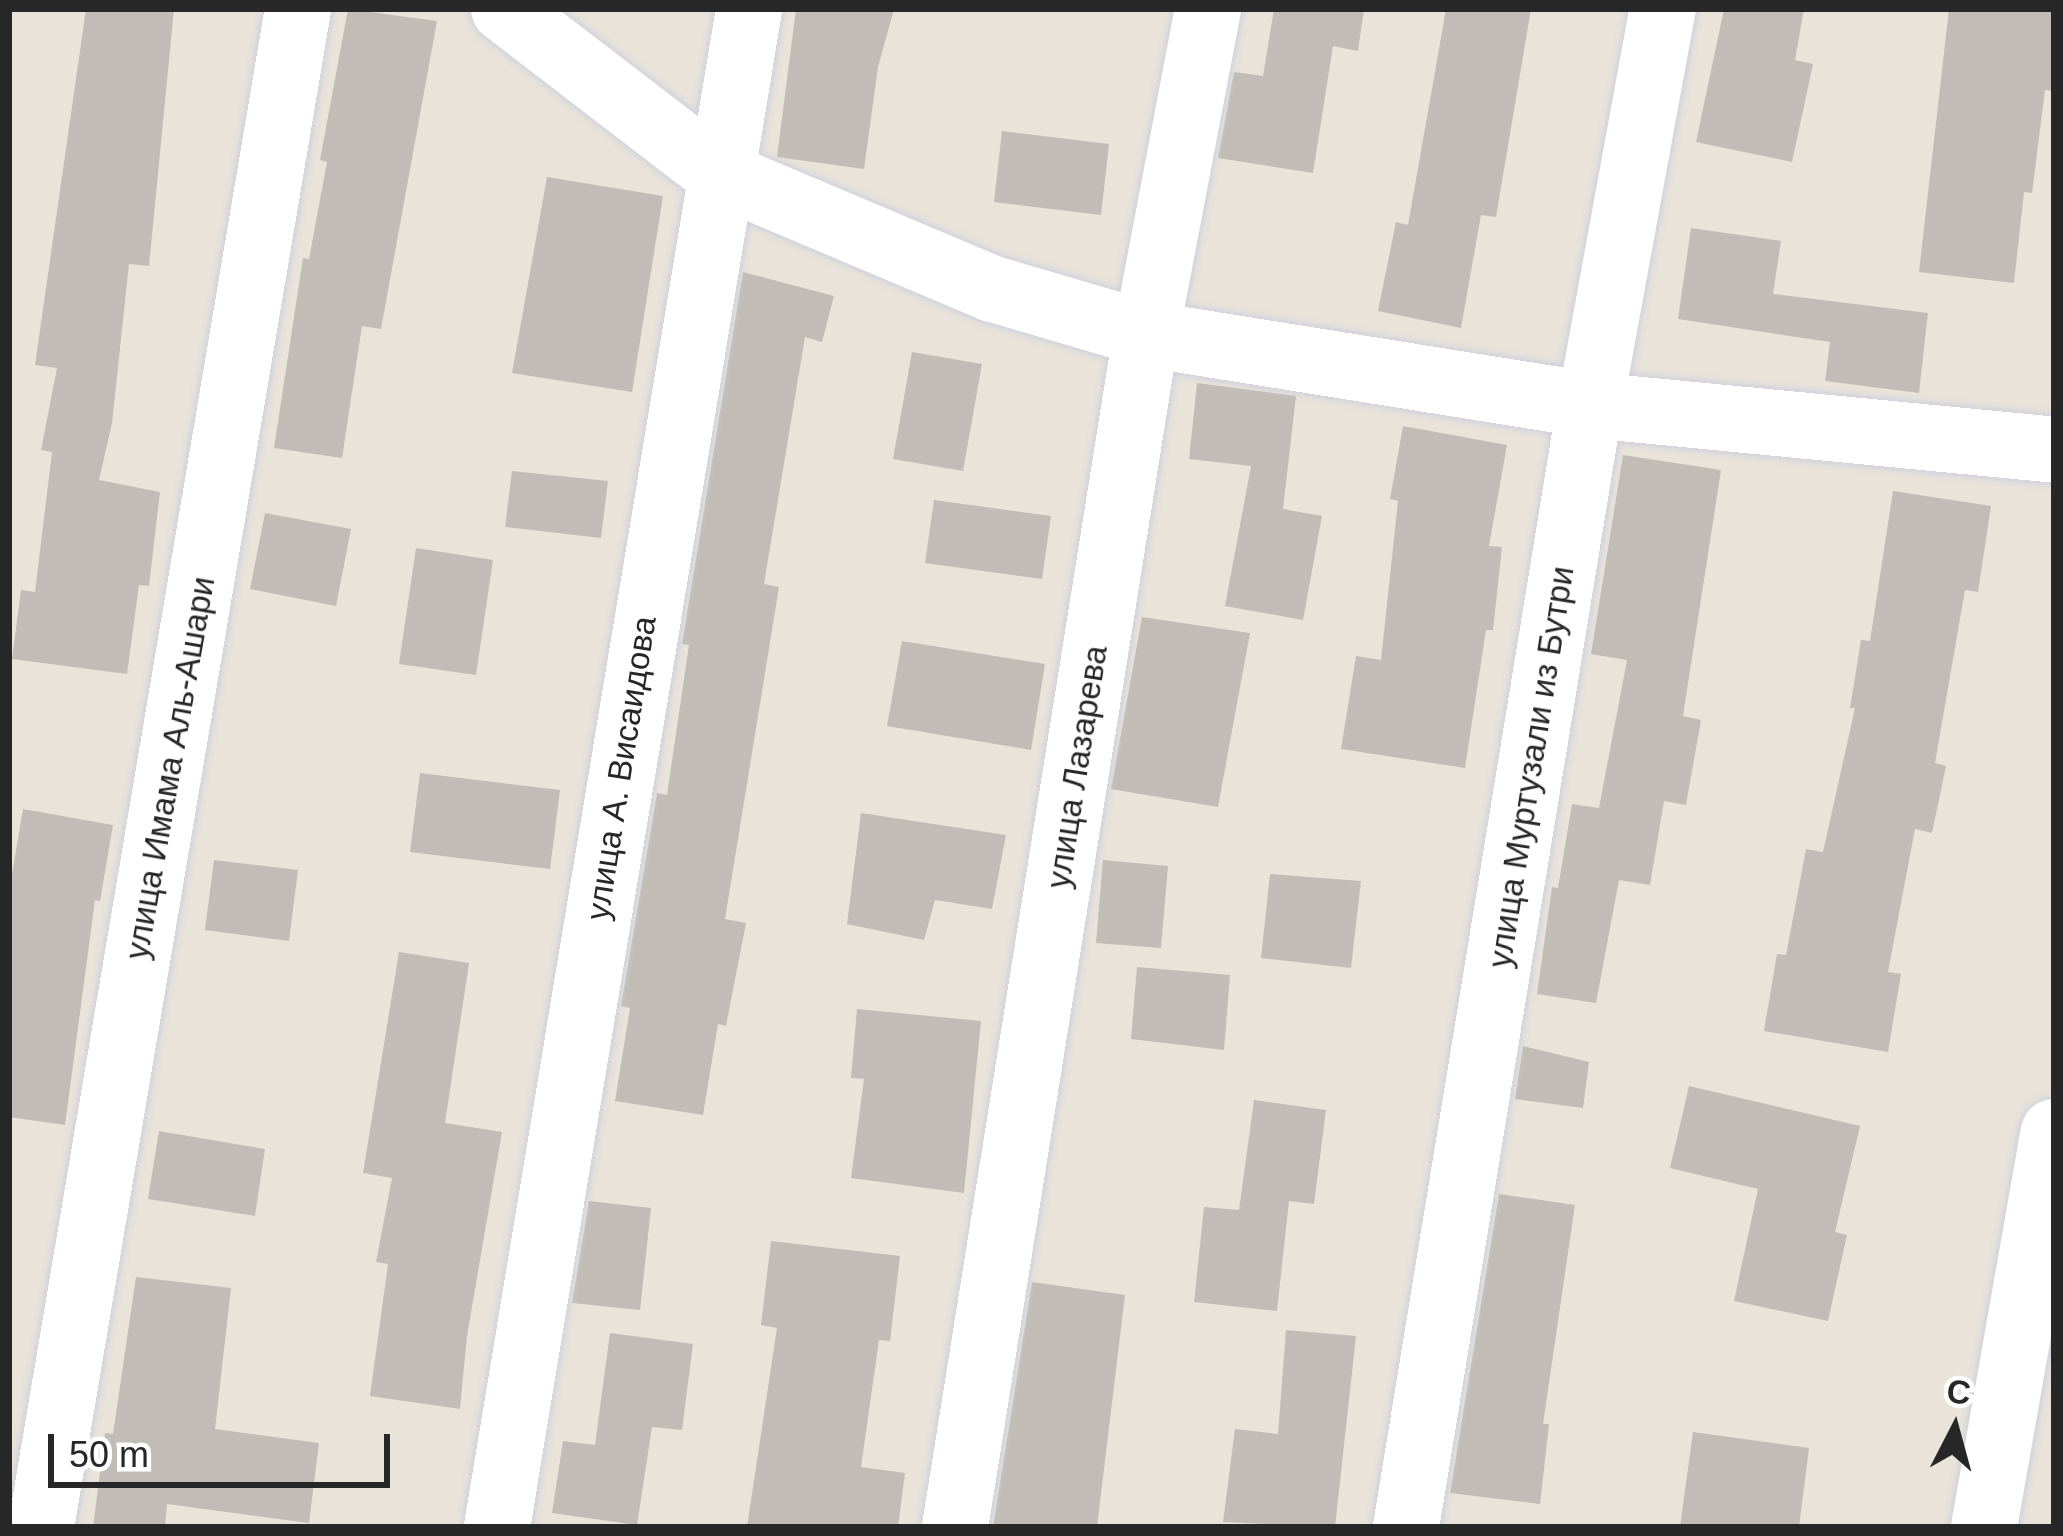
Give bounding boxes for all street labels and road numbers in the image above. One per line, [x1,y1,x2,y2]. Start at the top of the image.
street label: улица Муртузали из Бутри [1480,563,1582,971]
street label: улица Имама Аль-Ашари [117,574,223,962]
street label: улица А. Висаидова [577,613,665,923]
street label: улица Лазарева [1038,643,1116,891]

